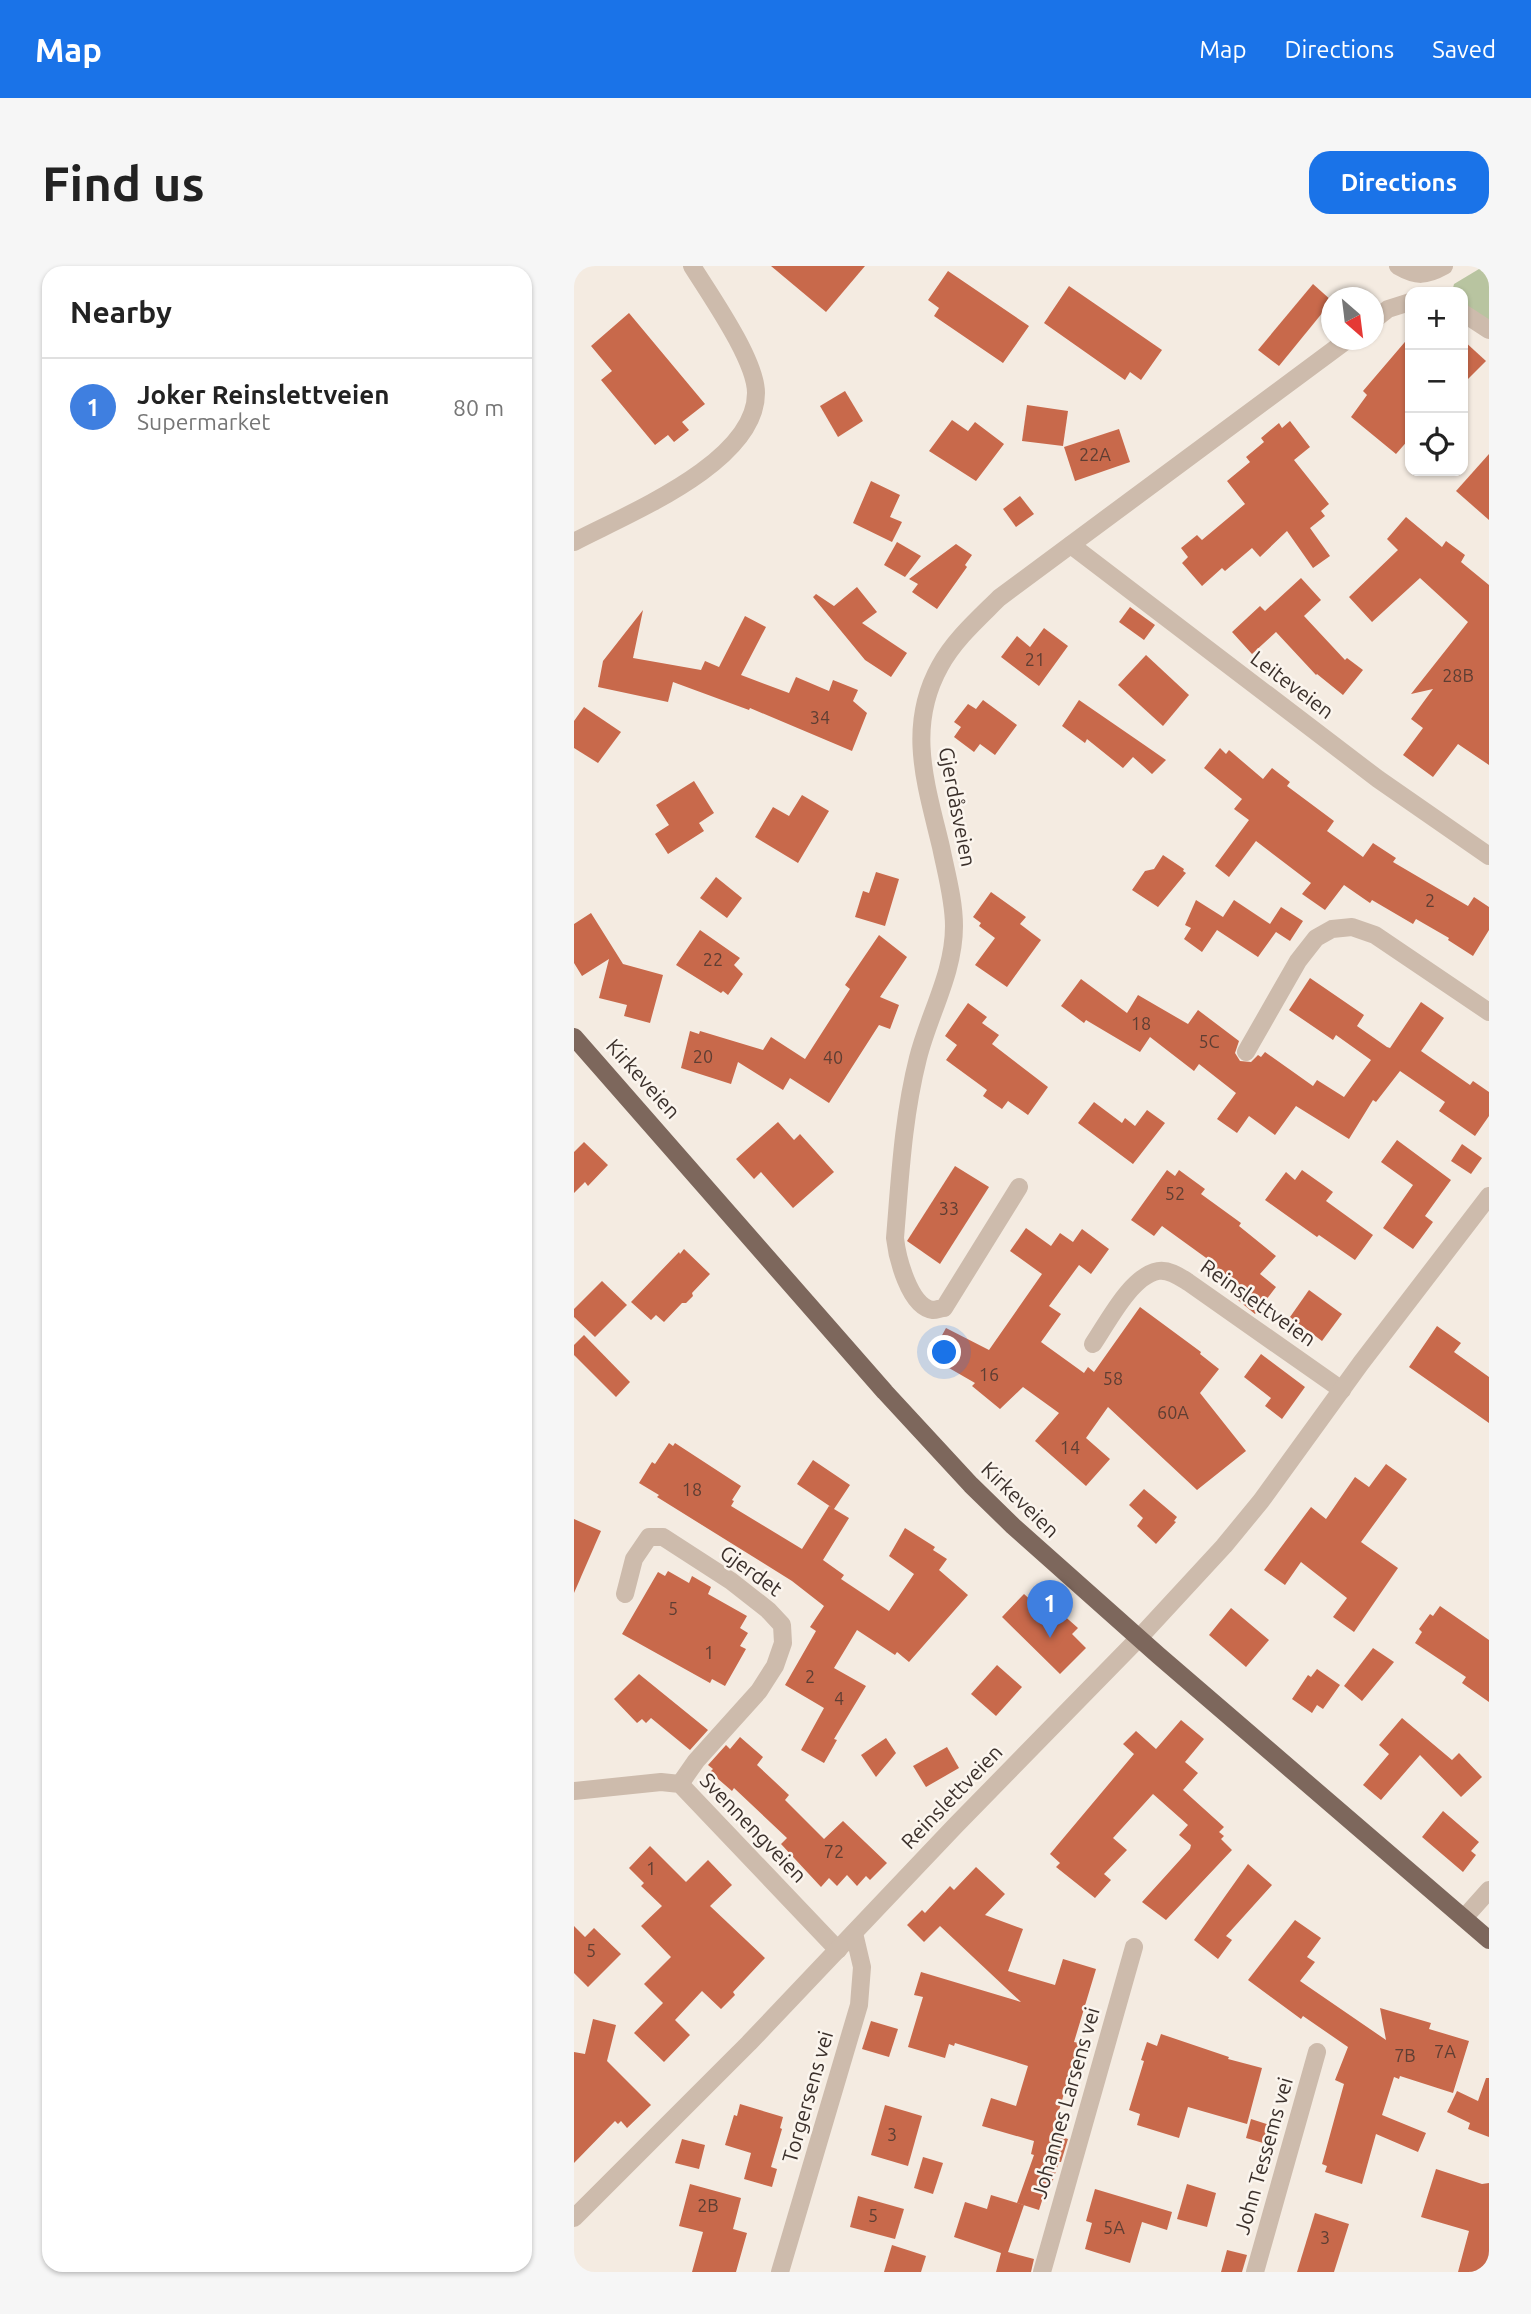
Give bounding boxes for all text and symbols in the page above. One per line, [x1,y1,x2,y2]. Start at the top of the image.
text: Map [35,31,102,68]
text: Map [1199,36,1246,63]
text: Directions [1284,36,1394,63]
text: Saved [1432,36,1496,63]
button: Directions [1309,151,1489,214]
text: Find us [42,155,205,210]
north arrow [1321,287,1384,350]
map controls [1405,287,1468,476]
button: + [1405,287,1468,350]
text: Nearby [70,295,172,329]
button: − [1405,350,1468,413]
text: Joker Reinslettveien [137,380,390,409]
text: 1 [87,395,99,420]
text: 80 m [453,395,504,420]
text: Supermarket [137,409,270,434]
button: locate [1405,413,1468,476]
house number: 22A [1079,444,1111,464]
street label: Leiteveien [1246,645,1339,723]
house number: 21 [1025,649,1045,669]
house number: 28B [1442,665,1474,685]
house number: 34 [810,707,830,727]
street label: Gjerdåsveien [935,745,981,869]
house number: 2 [1425,890,1435,910]
house number: 22 [703,949,723,969]
house number: 18 [1131,1013,1151,1033]
house number: 5C [1198,1031,1220,1051]
street label: Kirkeveien [602,1034,686,1123]
house number: 20 [693,1046,713,1066]
house number: 40 [823,1047,843,1067]
house number: 52 [1165,1183,1185,1203]
house number: 33 [939,1198,959,1218]
street label: Reinslettveien [1196,1254,1321,1351]
your location [927,1335,961,1369]
house number: 16 [979,1364,999,1384]
house number: 58 [1103,1368,1123,1388]
house number: 60A [1157,1402,1189,1422]
house number: 14 [1060,1437,1080,1457]
street label: Kirkeveien [977,1456,1064,1542]
house number: 18 [682,1479,702,1499]
street label: Gjerdet [716,1540,787,1601]
pin: 1 [1027,1580,1073,1638]
house number: 5 [668,1598,678,1618]
house number: 1 [704,1642,714,1662]
house number: 2 [805,1666,815,1686]
house number: 4 [834,1688,844,1708]
street label: Reinslettveien [896,1739,1007,1853]
street label: Svennengveien [696,1768,812,1887]
house number: 72 [824,1841,844,1861]
house number: 1 [646,1858,656,1878]
house number: 5 [586,1940,596,1960]
street label: Johannes Larsens vei [1026,2004,1104,2201]
street label: Torgersens vei [777,2028,837,2165]
house number: 7A [1434,2041,1456,2061]
house number: 7B [1394,2045,1416,2065]
street label: John Tessems vei [1229,2074,1297,2237]
house number: 3 [887,2124,897,2144]
house number: 2B [697,2195,719,2215]
house number: 5 [868,2205,878,2225]
house number: 5A [1103,2217,1125,2237]
house number: 3 [1320,2227,1330,2247]

